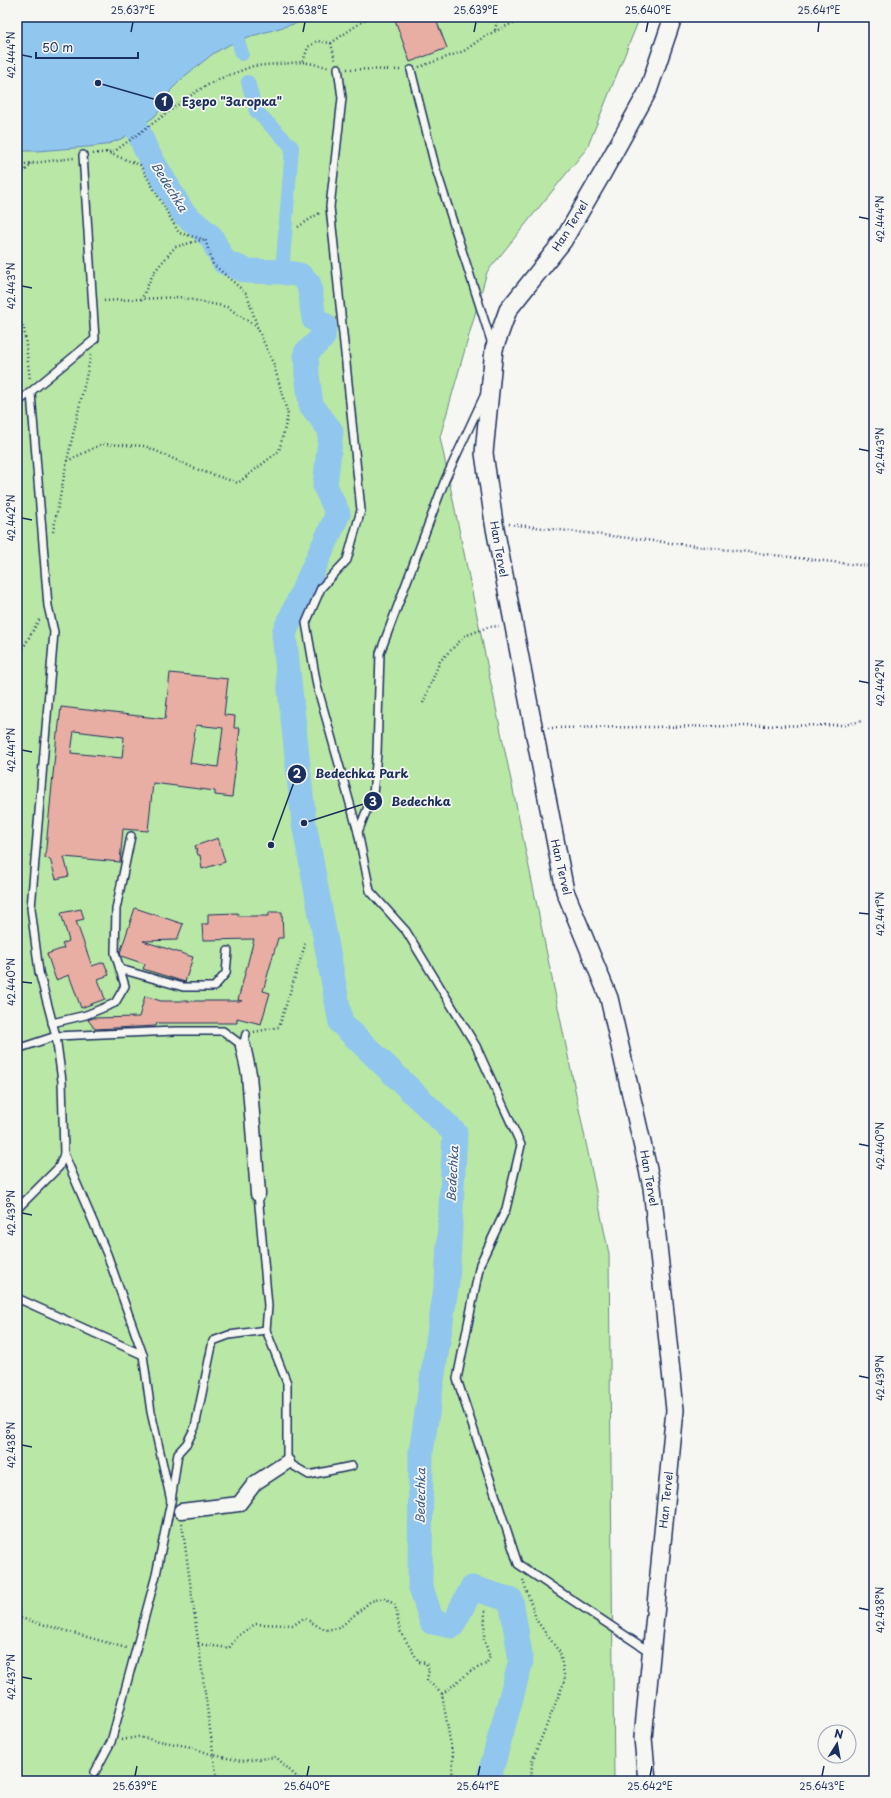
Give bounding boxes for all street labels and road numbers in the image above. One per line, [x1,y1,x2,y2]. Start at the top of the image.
street label: Han Tervel [547,197,592,254]
street label: Han Tervel [486,519,513,578]
street label: Han Tervel [547,837,576,897]
street label: Han Tervel [636,1148,663,1207]
street label: Han Tervel [654,1471,677,1529]

